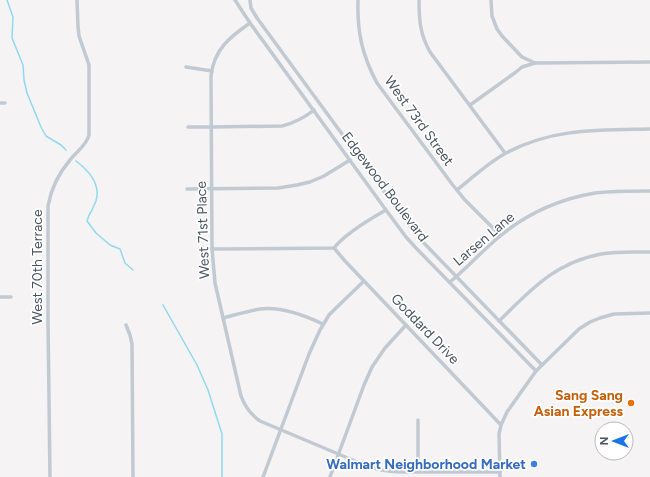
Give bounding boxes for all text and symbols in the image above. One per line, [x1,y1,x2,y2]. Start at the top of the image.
street label: West 73rd Street [381,73,457,169]
street label: Edgewood Boulevard [338,129,432,245]
street label: West 71st Place [193,180,213,279]
street label: Larsen Lane [450,208,518,269]
street label: West 70th Terrace [29,209,46,325]
street label: Goddard Drive [387,290,463,368]
place label: Sang Sang Asian Express [534,387,623,420]
marker: Sang Sang Asian Express [626,398,636,408]
north arrow [594,421,634,461]
text: N [598,437,611,445]
place label: Walmart Neighborhood Market [326,456,526,473]
marker: Walmart Neighborhood Market [529,459,539,469]

